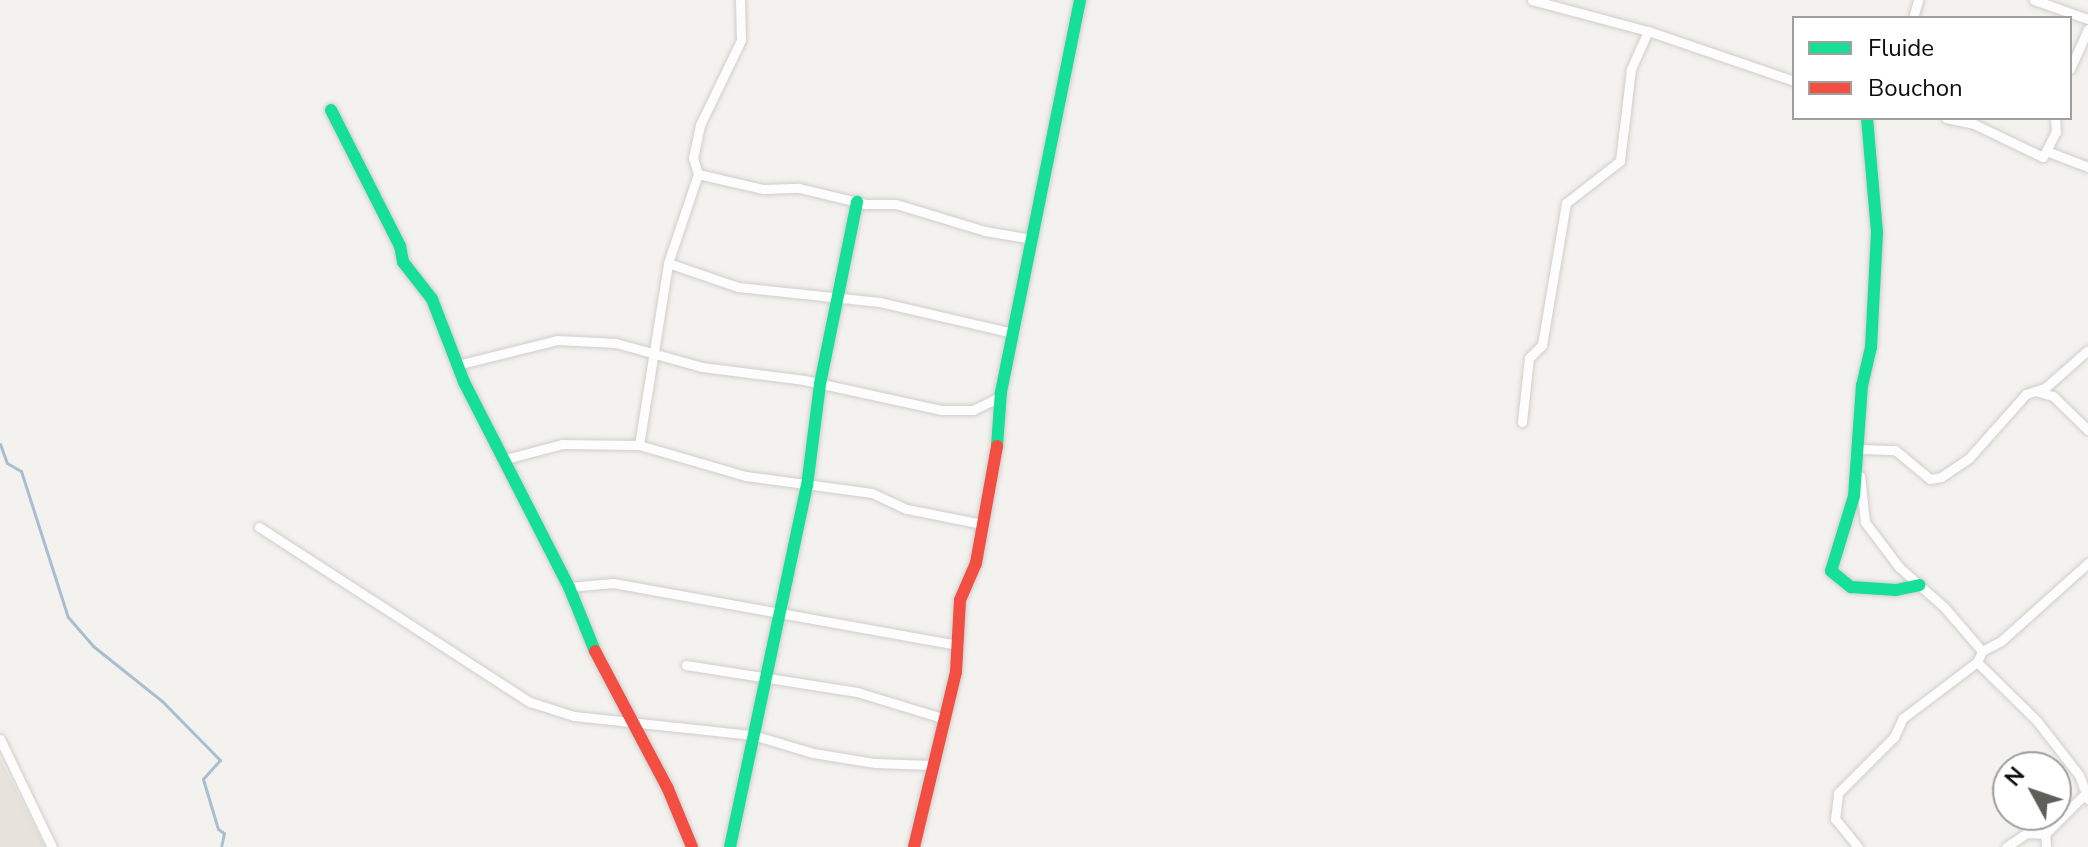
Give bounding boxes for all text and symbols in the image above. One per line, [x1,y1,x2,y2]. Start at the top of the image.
legend [1792,16,2072,120]
text: Fluide [1868,32,1934,64]
text: Bouchon [1868,72,1963,104]
north arrow [1992,751,2072,831]
text: N [1998,761,2032,793]

